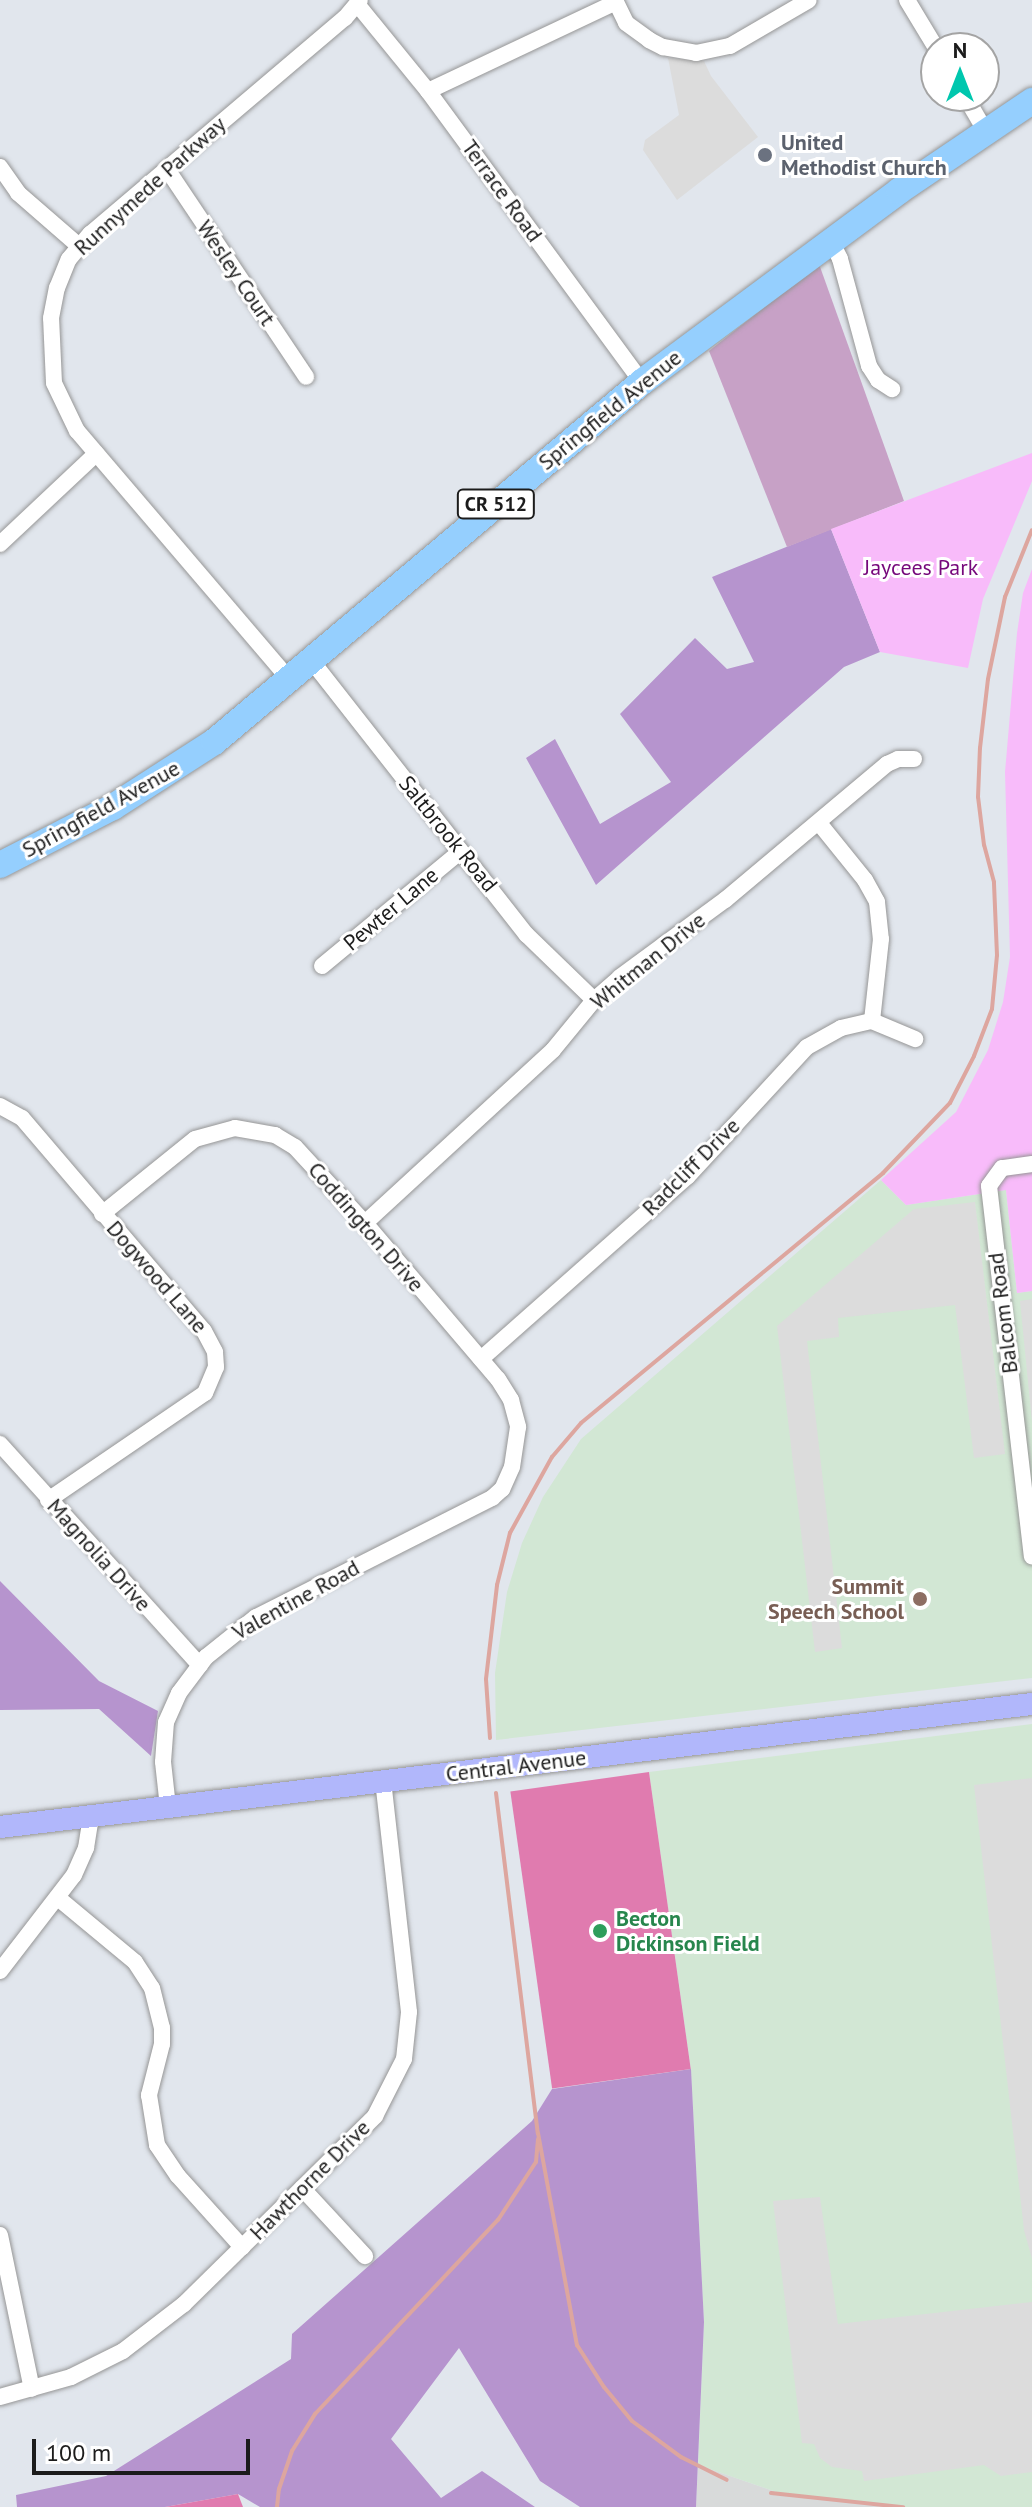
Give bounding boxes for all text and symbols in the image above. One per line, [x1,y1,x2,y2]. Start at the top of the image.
north arrow [920,32,1000,112]
text: N [953,36,967,64]
street label: Runnymede Parkway [69,111,231,261]
place label: United Methodist Church [781,129,947,180]
street label: Terrace Road [456,135,548,247]
marker: United Methodist Church [756,146,774,164]
street label: Wesley Court [191,215,281,331]
street label: Springfield Avenue [533,344,687,476]
road number: CR 512 [456,488,536,520]
park label: Jaycees Park [864,555,978,581]
street label: Springfield Avenue [17,755,185,863]
street label: Saltbrook Road [393,770,503,898]
street label: Pewter Lane [338,862,444,956]
street label: Whitman Drive [585,907,711,1015]
street label: Radcliff Drive [637,1113,745,1221]
street label: Coddington Drive [302,1157,430,1297]
street label: Dogwood Lane [101,1215,213,1339]
street label: Balcom Road [982,1251,1024,1375]
street label: Magnolia Drive [42,1493,156,1617]
street label: Valentine Road [228,1554,364,1646]
place label: Summit Speech School [768,1573,904,1624]
marker: Summit Speech School [911,1590,929,1608]
street label: Central Avenue [444,1744,588,1788]
place label: Becton Dickinson Field [616,1905,760,1956]
marker: Becton Dickinson Field [591,1922,609,1940]
street label: Hawthorne Drive [244,2114,376,2246]
scale bar [36,2423,254,2473]
text: 100 m [46,2437,111,2468]

